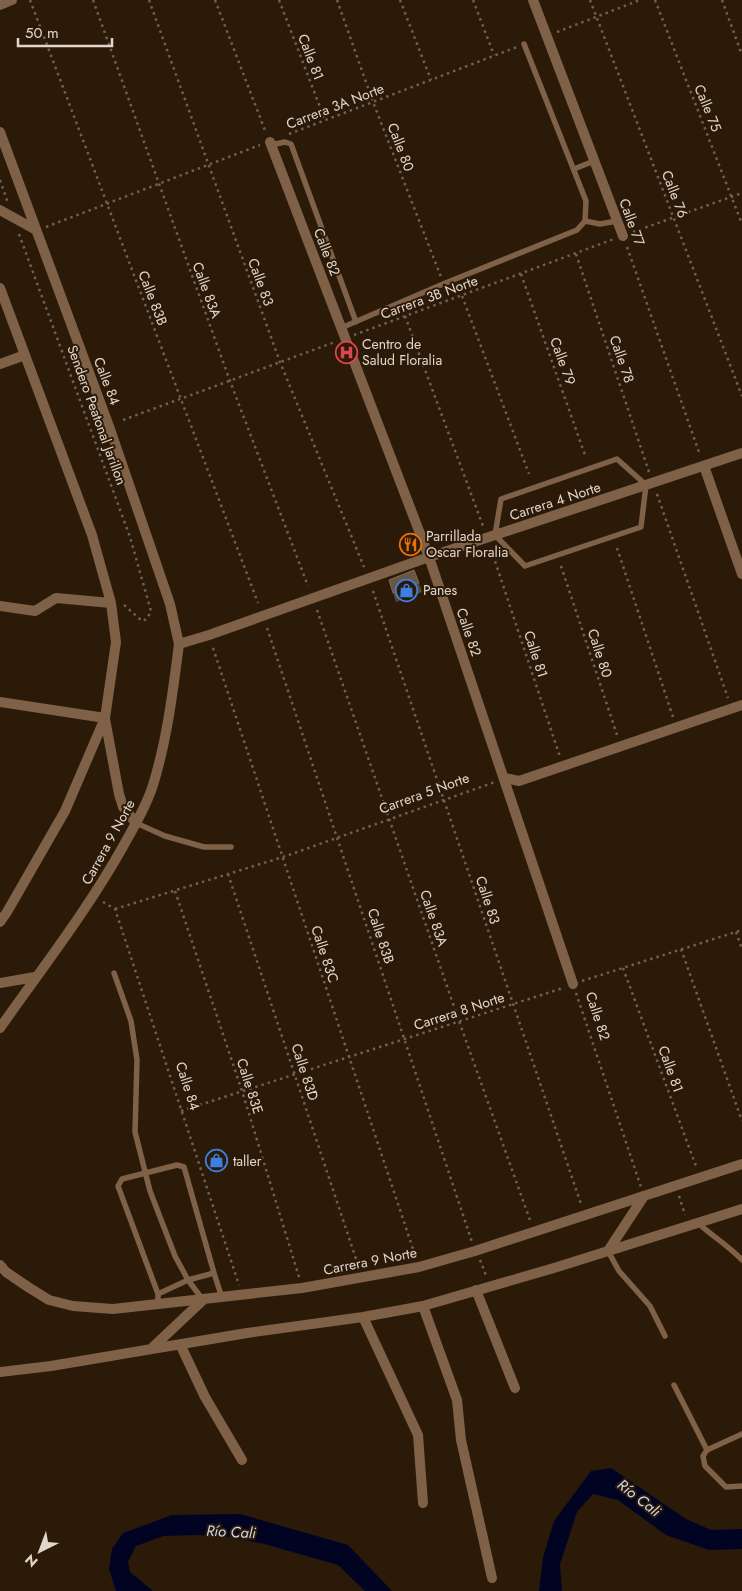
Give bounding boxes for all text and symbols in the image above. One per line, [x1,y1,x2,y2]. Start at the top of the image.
scale bar [18,15,111,47]
text: 50 m [25,22,59,44]
street label: Calle 81 [293,31,329,83]
street label: Carrera 3A Norte [283,78,387,134]
street label: Calle 75 [689,81,727,135]
street label: Calle 80 [383,120,419,174]
street label: Calle 76 [657,167,693,221]
street label: Calle 77 [614,196,650,249]
street label: Calle 82 [309,225,345,279]
street label: Calle 83 [243,255,279,309]
street label: Calle 83A [188,259,227,322]
street label: Calle 83B [133,268,173,328]
street label: Carrera 3B Norte [378,270,480,324]
street label: Calle 78 [605,332,639,386]
place label: Centro de Salud Floralia [362,334,442,370]
street label: Calle 79 [545,334,581,388]
hospital icon: Centro de Salud Floralia [334,340,358,364]
street label: Sendero Peatonal Jarillon [62,342,132,488]
street label: Calle 84 [89,354,125,408]
street label: Carrera 4 Norte [507,477,603,525]
place label: Parrillada Oscar Floralia [426,526,508,562]
restaurant icon: Parrillada Oscar Floralia [398,532,422,556]
shop icon: Panes [395,578,419,602]
place label: Panes [423,580,458,600]
street label: Calle 82 [451,605,487,659]
street label: Calle 80 [583,626,617,680]
street label: Calle 81 [519,628,553,680]
street label: Carrera 5 Norte [376,767,472,819]
street label: Carrera 9 Norte [76,796,140,888]
street label: Calle 83 [471,873,505,927]
street label: Calle 83A [415,887,453,950]
street label: Calle 83B [363,906,399,967]
street label: Calle 83C [306,923,344,985]
street label: Carrera 8 Norte [411,987,507,1035]
street label: Calle 82 [581,989,615,1043]
street label: Calle 83D [286,1041,324,1103]
street label: Calle 81 [653,1043,689,1095]
street label: Calle 83E [232,1056,268,1116]
street label: Calle 84 [171,1059,205,1113]
shop icon: taller [205,1149,229,1173]
place label: taller [233,1151,262,1171]
street label: Carrera 9 Norte [322,1242,418,1280]
water label: Río Cali [613,1474,666,1522]
water label: Río Cali [206,1520,257,1544]
north arrow [15,1526,65,1576]
text: N [20,1550,42,1572]

